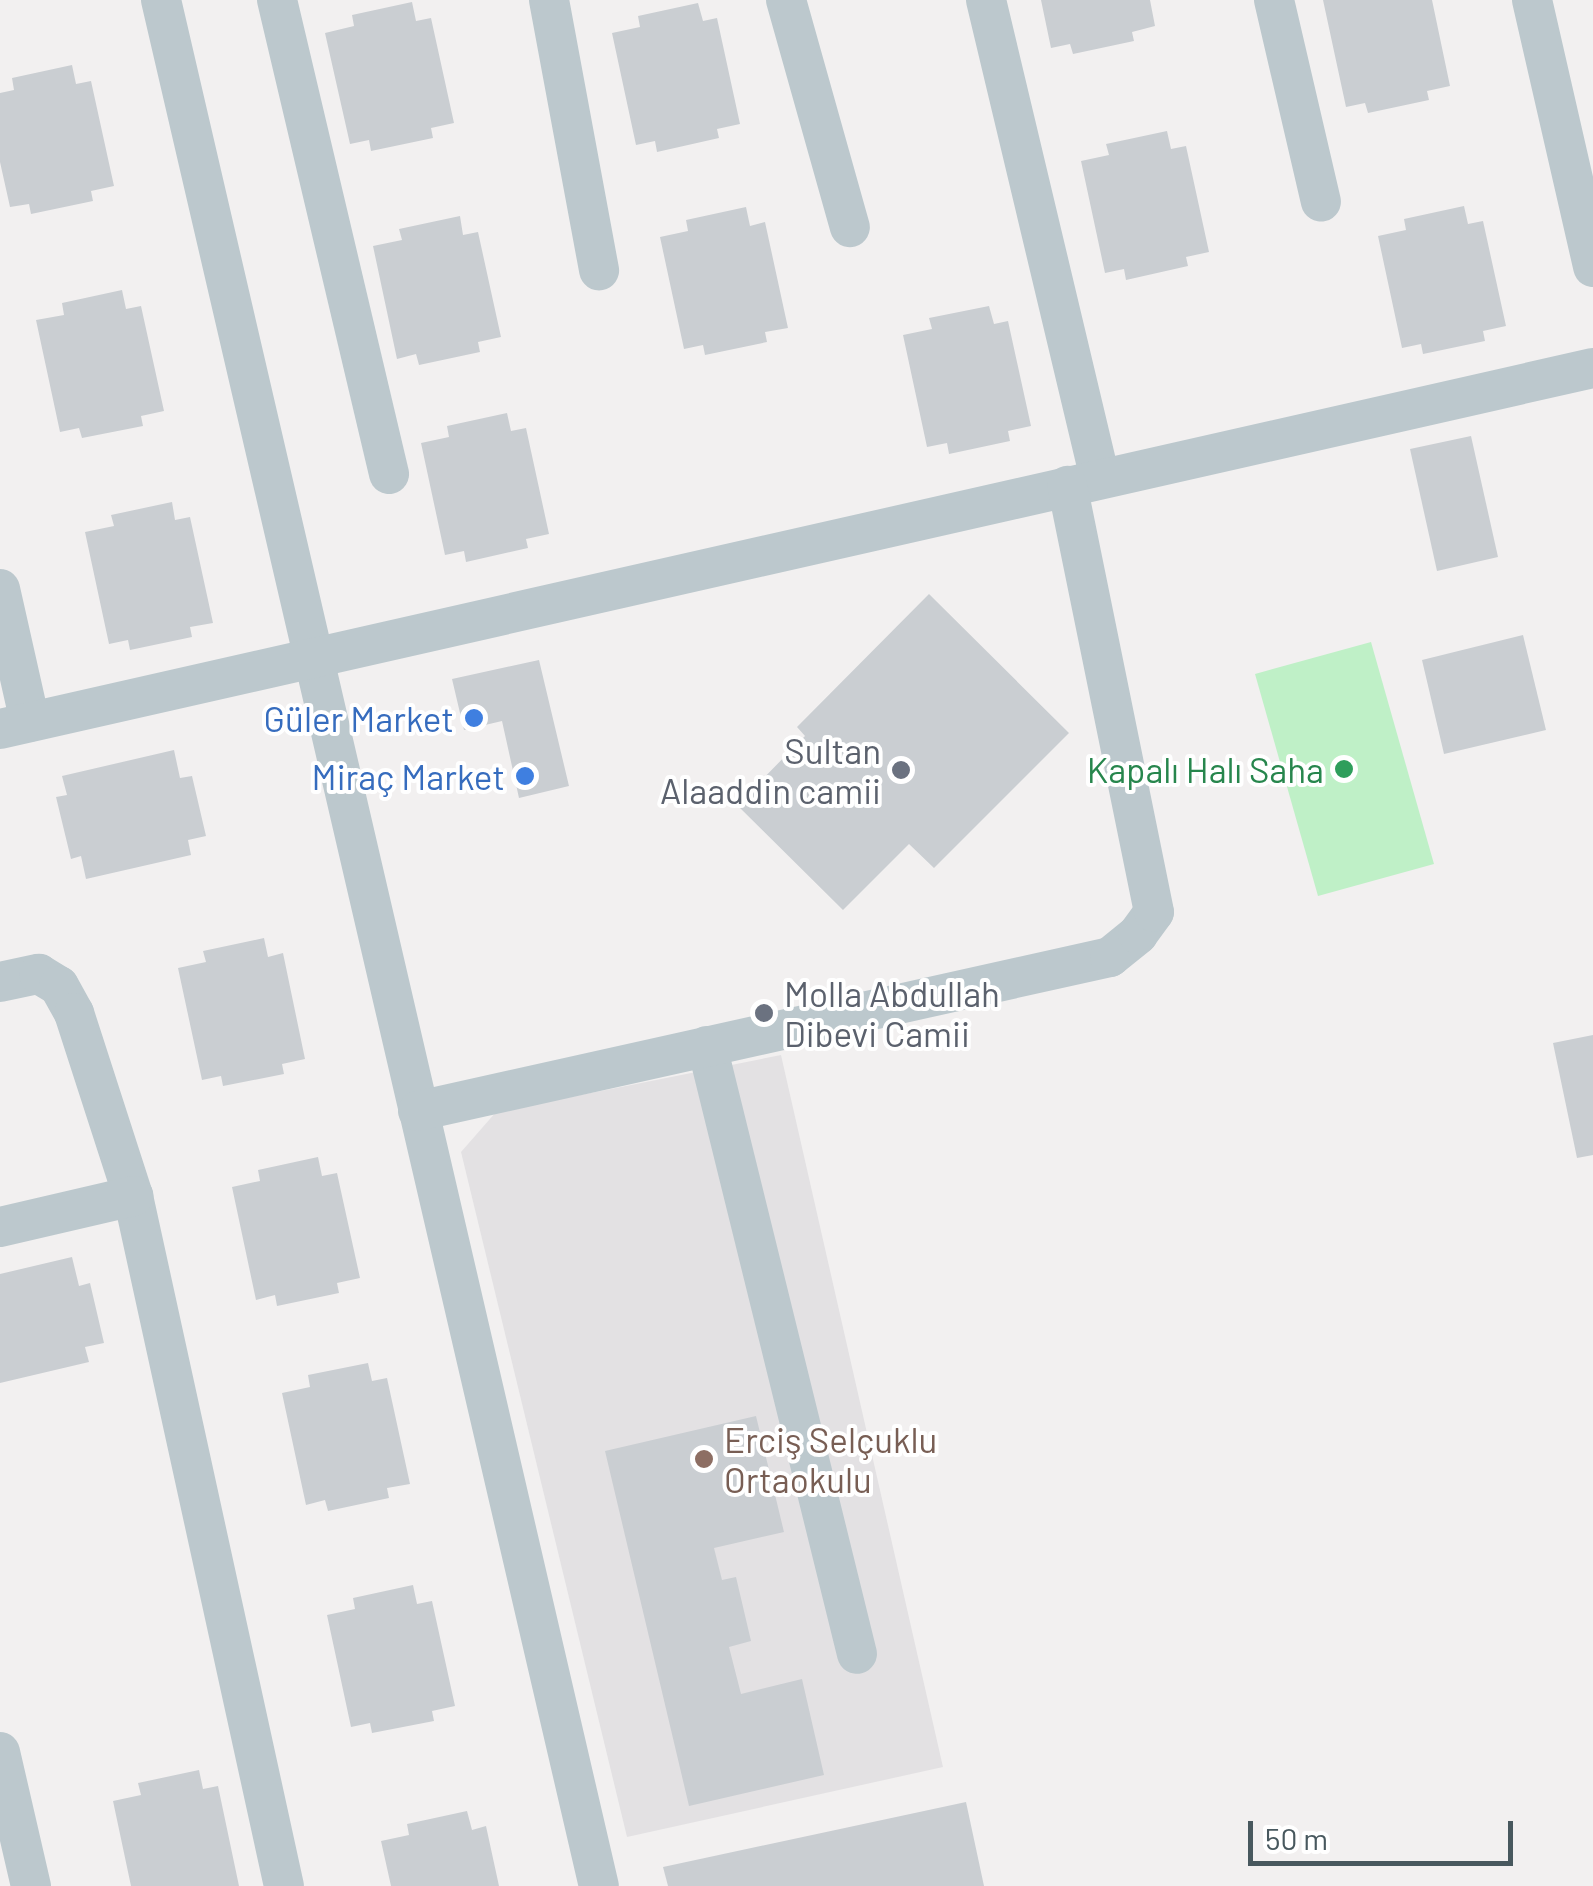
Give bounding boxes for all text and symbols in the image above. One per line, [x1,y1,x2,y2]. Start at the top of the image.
place label: Güler Market [264,697,454,739]
marker: Güler Market [463,707,485,729]
place label: Sultan Alaaddin camii [660,729,881,811]
place label: Kapalı Halı Saha [1087,748,1324,790]
place label: Miraç Market [312,755,505,797]
marker: Kapalı Halı Saha [1333,758,1355,780]
marker: Sultan Alaaddin camii [890,759,912,781]
marker: Miraç Market [514,765,536,787]
place label: Molla Abdullah Dibevi Camii [784,972,1000,1054]
marker: Molla Abdullah Dibevi Camii [753,1002,775,1024]
place label: Erciş Selçuklu Ortaokulu [724,1418,937,1500]
marker: Erciş Selçuklu Ortaokulu [693,1448,715,1470]
scale bar [1253,1801,1518,1863]
text: 50 m [1265,1820,1328,1856]

